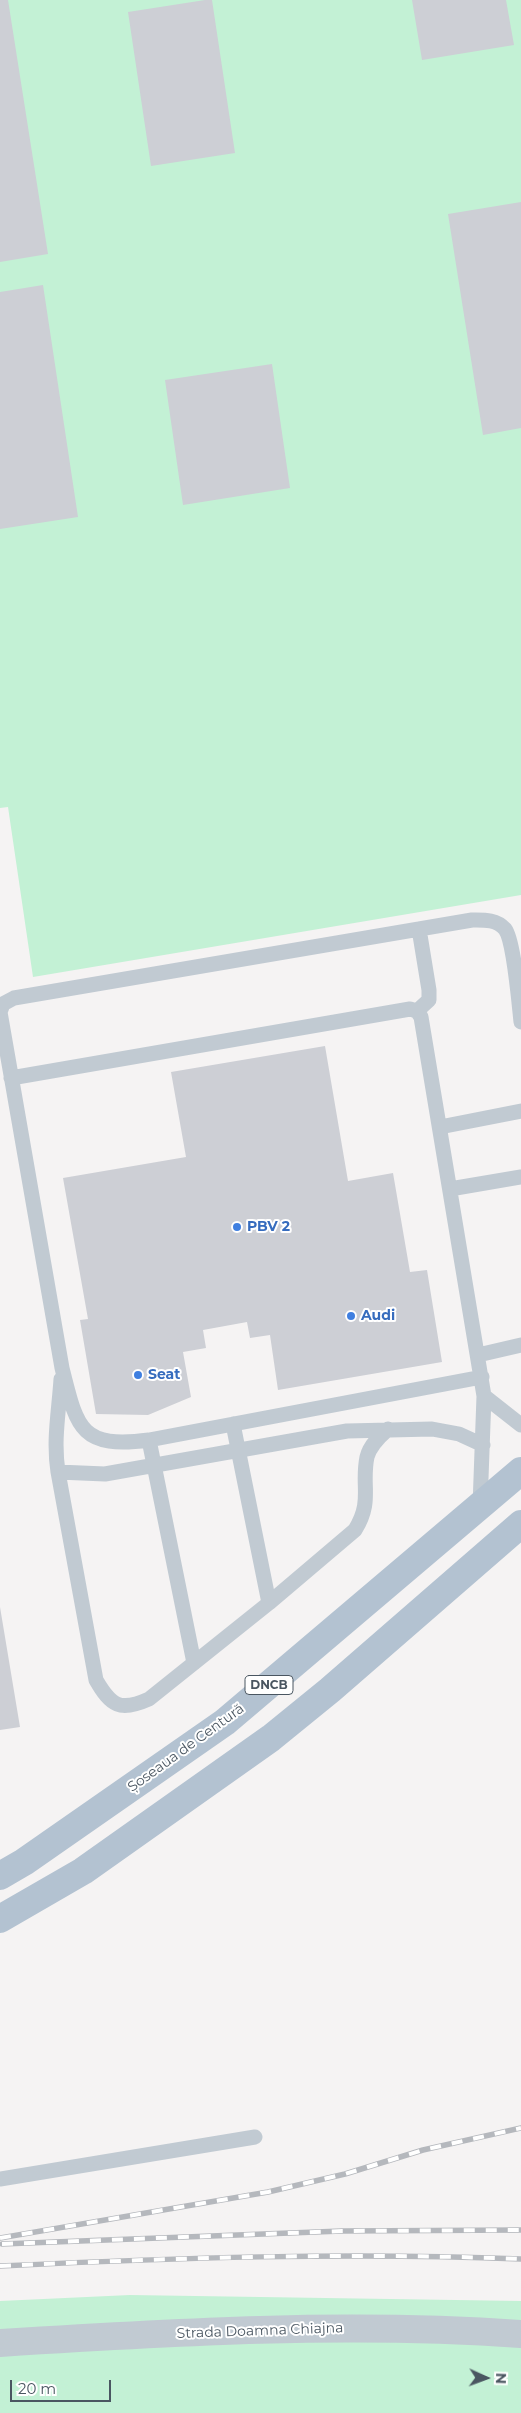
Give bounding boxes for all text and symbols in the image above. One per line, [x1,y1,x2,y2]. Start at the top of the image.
place label: PBV 2 [247,1219,290,1235]
marker: PBV 2 [231,1221,243,1233]
place label: Audi [361,1308,395,1324]
marker: Audi [345,1310,357,1322]
place label: Seat [148,1367,180,1383]
marker: Seat [132,1369,144,1381]
road number: DNCB [245,1676,293,1694]
street label: Șoseaua de Centură [125,1700,247,1796]
street label: Strada Doamna Chiajna [176,2320,344,2342]
north arrow [461,2353,511,2403]
scale bar [12,2370,114,2402]
text: N [492,2373,510,2384]
text: 20 m [18,2379,56,2398]

